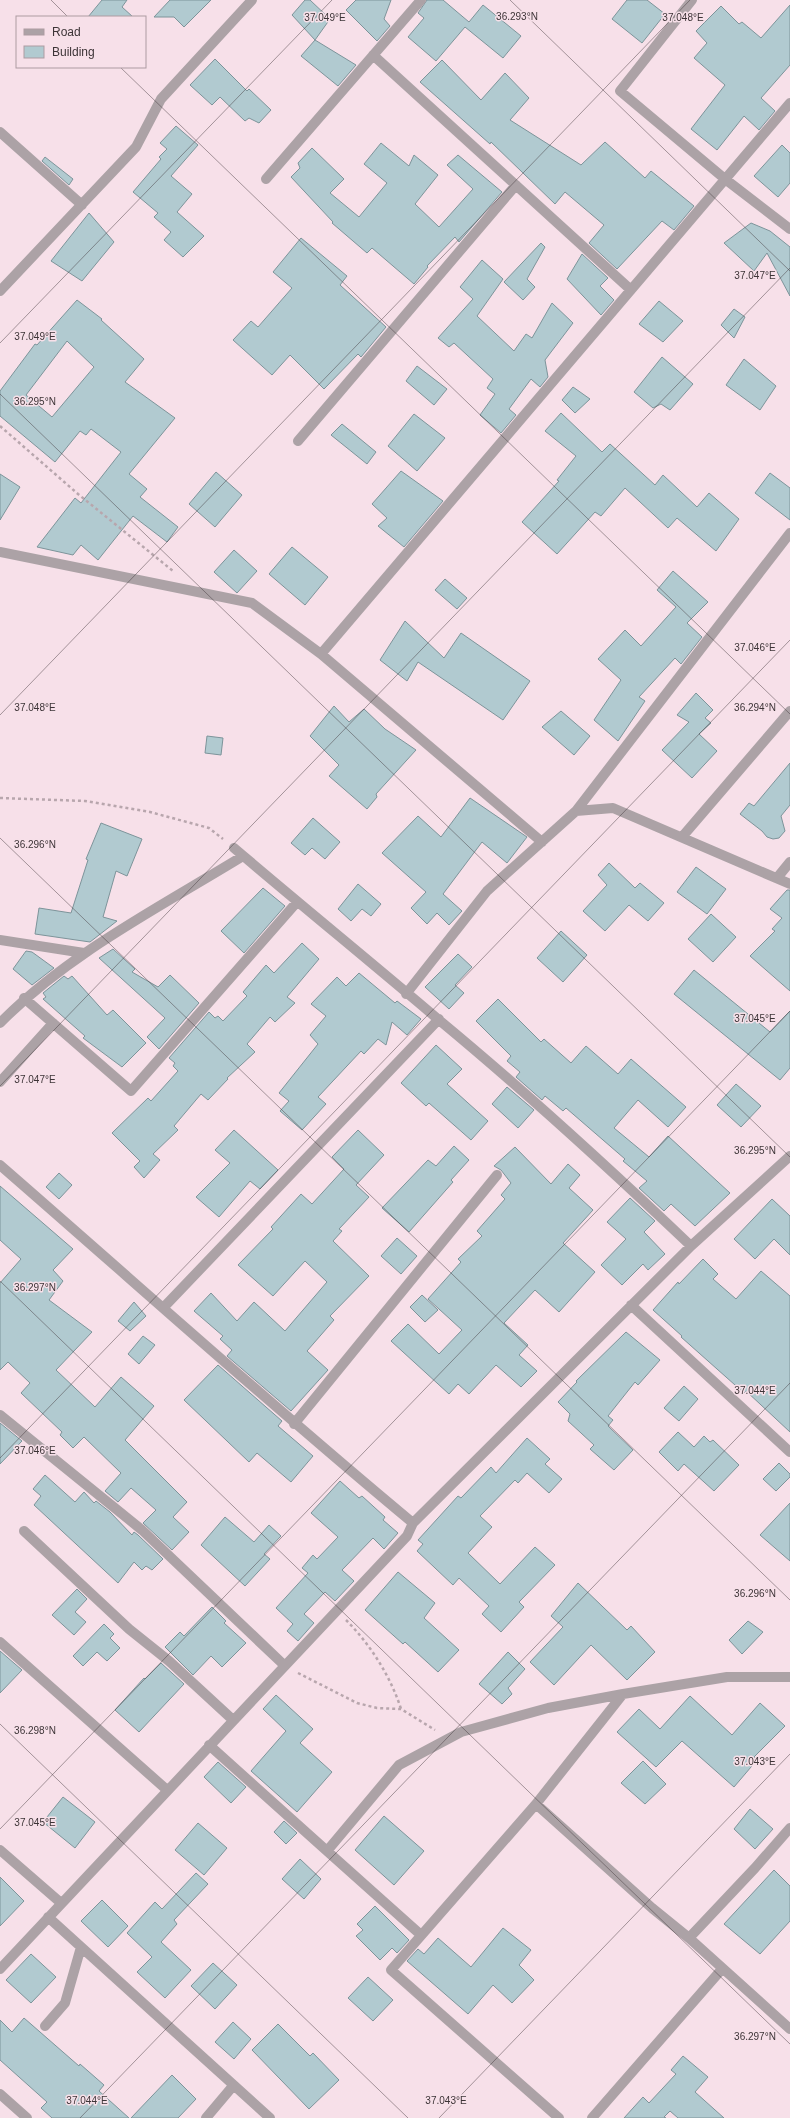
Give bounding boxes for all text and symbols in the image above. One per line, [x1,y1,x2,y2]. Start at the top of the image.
text: 36.293°N [496,11,538,22]
text: 37.049°E [304,12,346,23]
text: 37.048°E [662,12,704,23]
legend [16,16,146,68]
text: Road [52,25,81,39]
text: Building [52,45,95,59]
text: 37.047°E [734,270,776,281]
text: 37.049°E [14,331,56,342]
text: 36.295°N [14,396,56,407]
text: 37.046°E [734,642,776,653]
text: 37.048°E [14,702,56,713]
text: 36.294°N [734,702,776,713]
text: 36.296°N [14,839,56,850]
text: 37.045°E [734,1013,776,1024]
text: 37.047°E [14,1074,56,1085]
text: 36.295°N [734,1145,776,1156]
text: 36.297°N [14,1282,56,1293]
text: 37.044°E [734,1385,776,1396]
text: 37.046°E [14,1445,56,1456]
text: 36.296°N [734,1588,776,1599]
text: 36.298°N [14,1725,56,1736]
text: 37.043°E [734,1756,776,1767]
text: 37.045°E [14,1817,56,1828]
text: 36.297°N [734,2031,776,2042]
text: 37.044°E [66,2095,108,2106]
text: 37.043°E [425,2095,467,2106]

